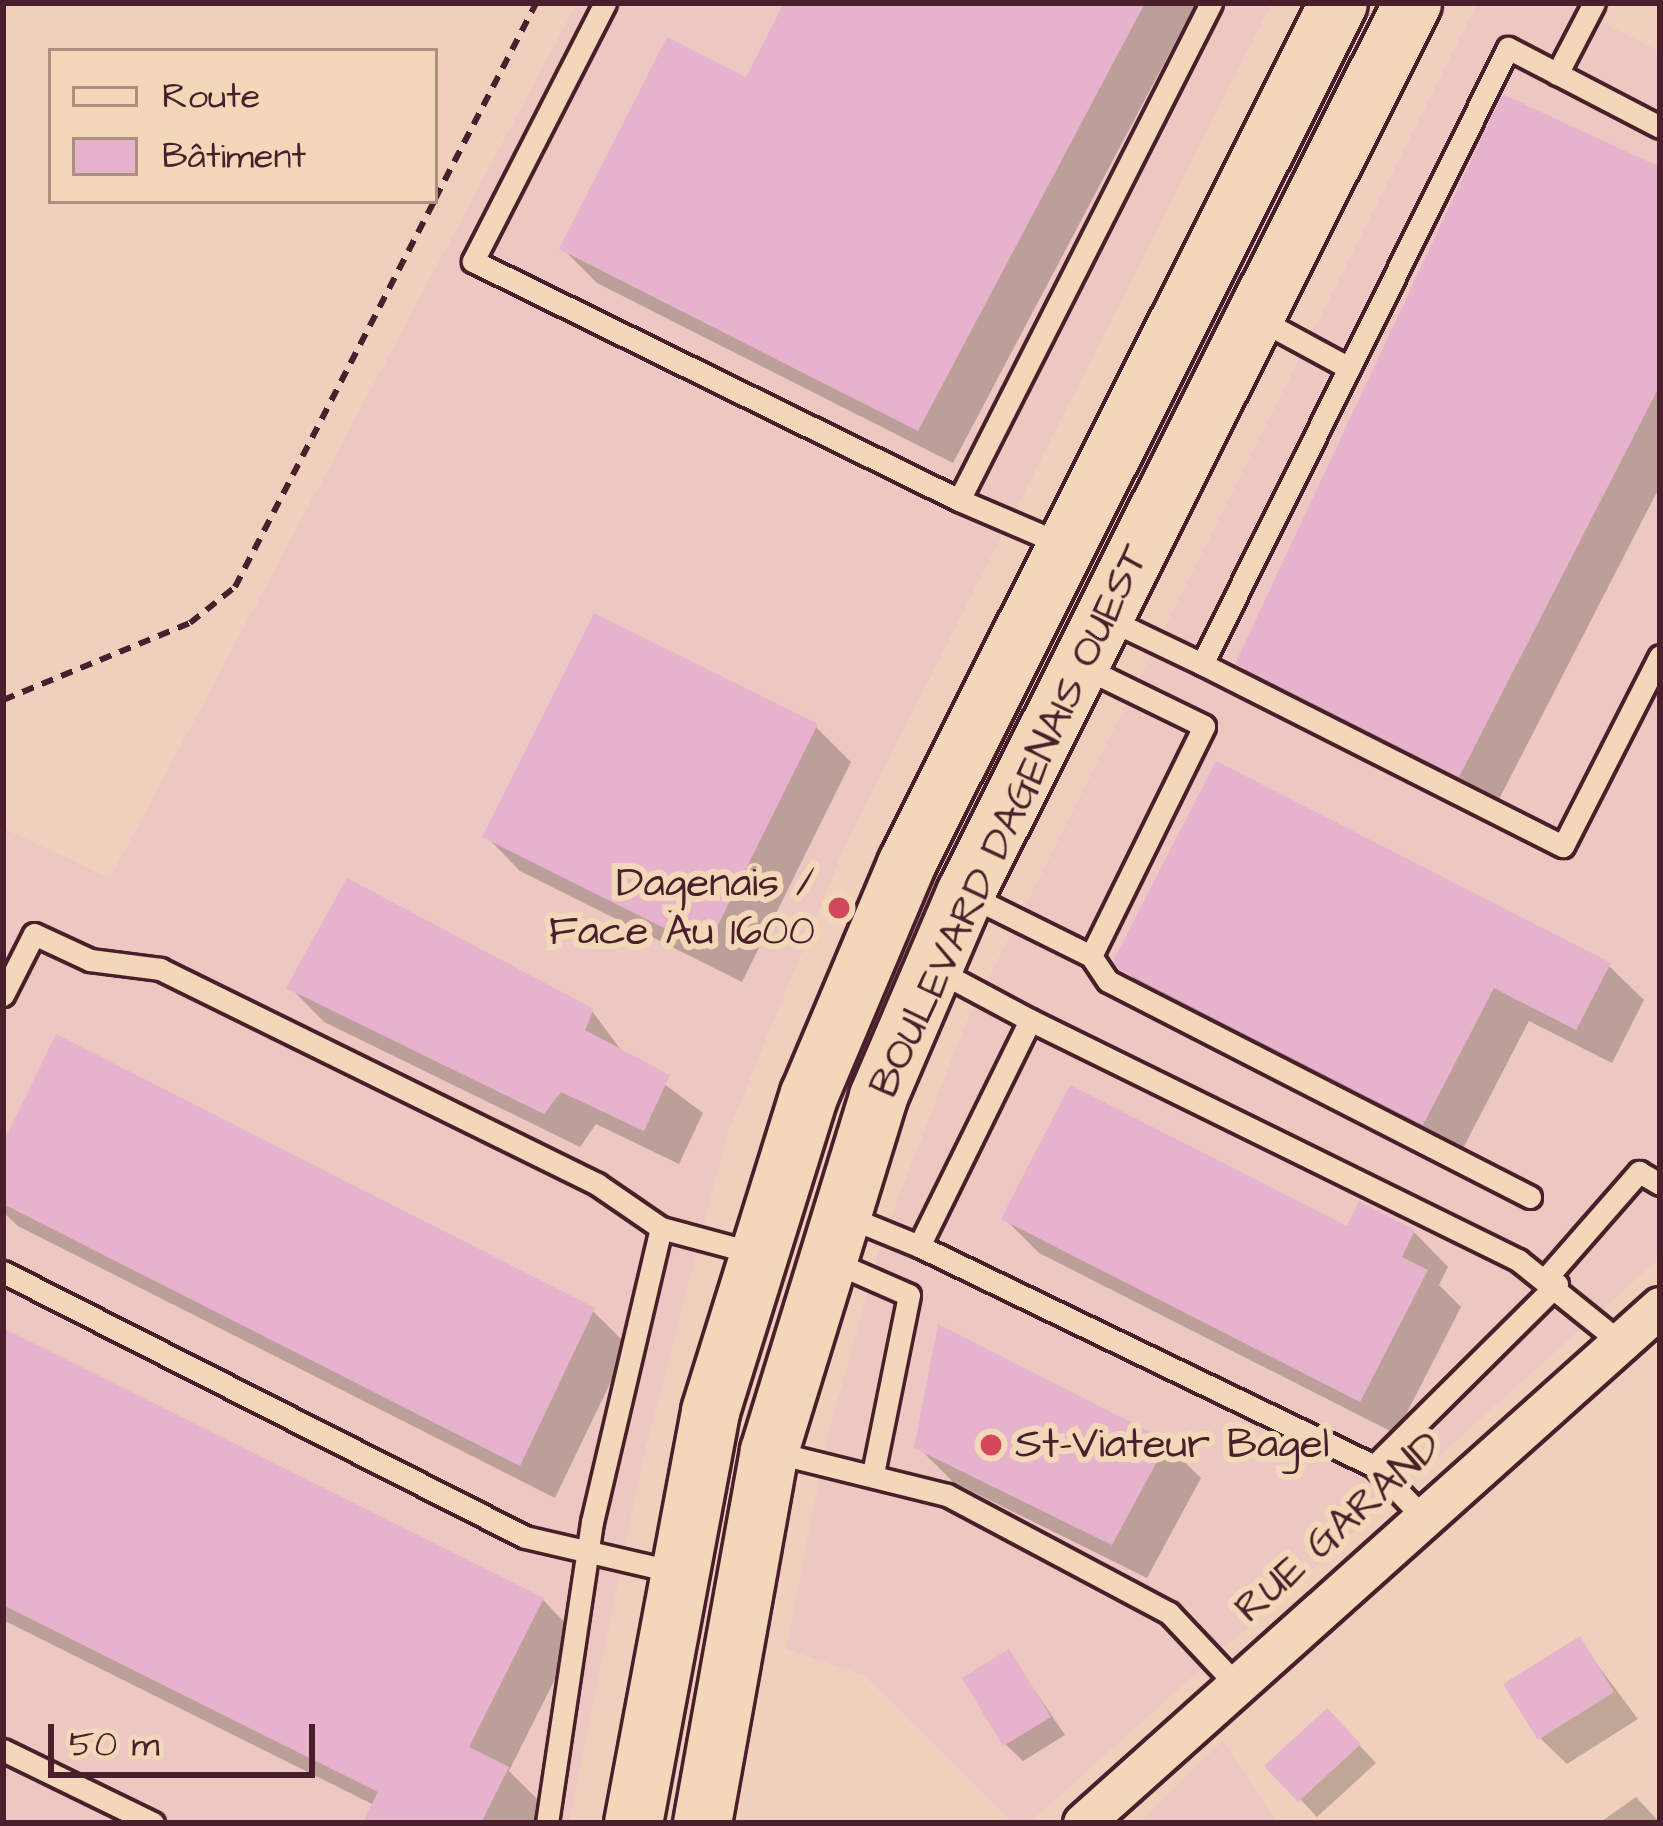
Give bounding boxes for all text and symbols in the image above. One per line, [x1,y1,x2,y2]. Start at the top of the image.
legend [48,48,438,204]
text: Route [162,71,260,122]
text: Bâtiment [162,131,306,182]
street label: BOULEVARD DAGENAIS OUEST [860,537,1160,1105]
place label: Dagenais / Face Au 1600 [549,859,815,958]
marker: Dagenais / Face Au 1600 [826,895,852,921]
place label: St-Viateur Bagel [1015,1420,1329,1470]
street label: RUE GARAND [1225,1422,1453,1634]
marker: St-Viateur Bagel [978,1432,1004,1458]
scale bar [54,1700,321,1774]
text: 50 m [69,1719,160,1770]

